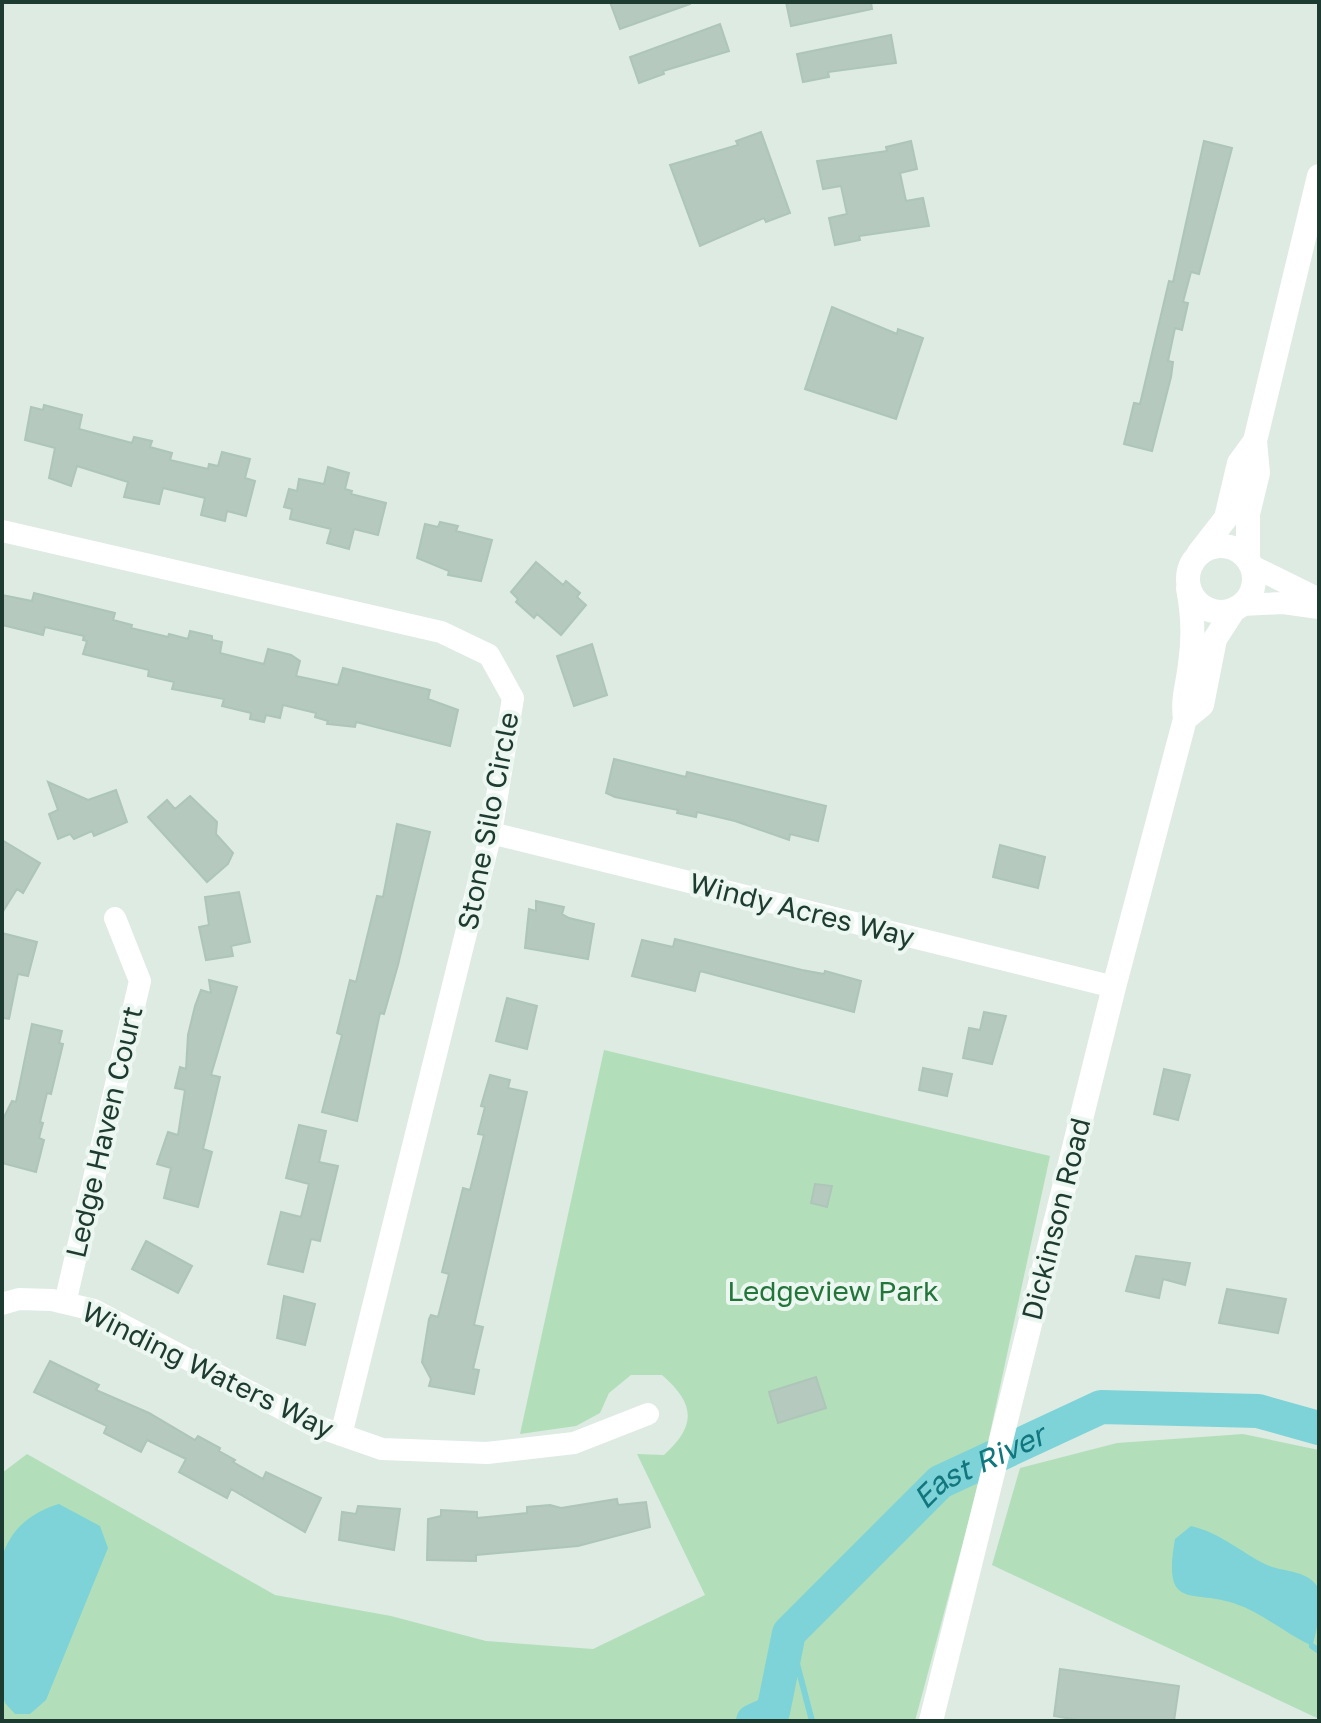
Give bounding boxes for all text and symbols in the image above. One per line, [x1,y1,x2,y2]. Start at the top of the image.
street label: Stone Silo Circle [450,709,525,933]
street label: Windy Acres Way [686,866,918,954]
street label: Ledge Haven Court [59,1003,149,1261]
street label: Dickinson Road [1014,1114,1097,1323]
park label: Ledgeview Park [727,1274,939,1307]
street label: Winding Waters Way [77,1294,340,1445]
water label: East River [905,1415,1054,1515]

